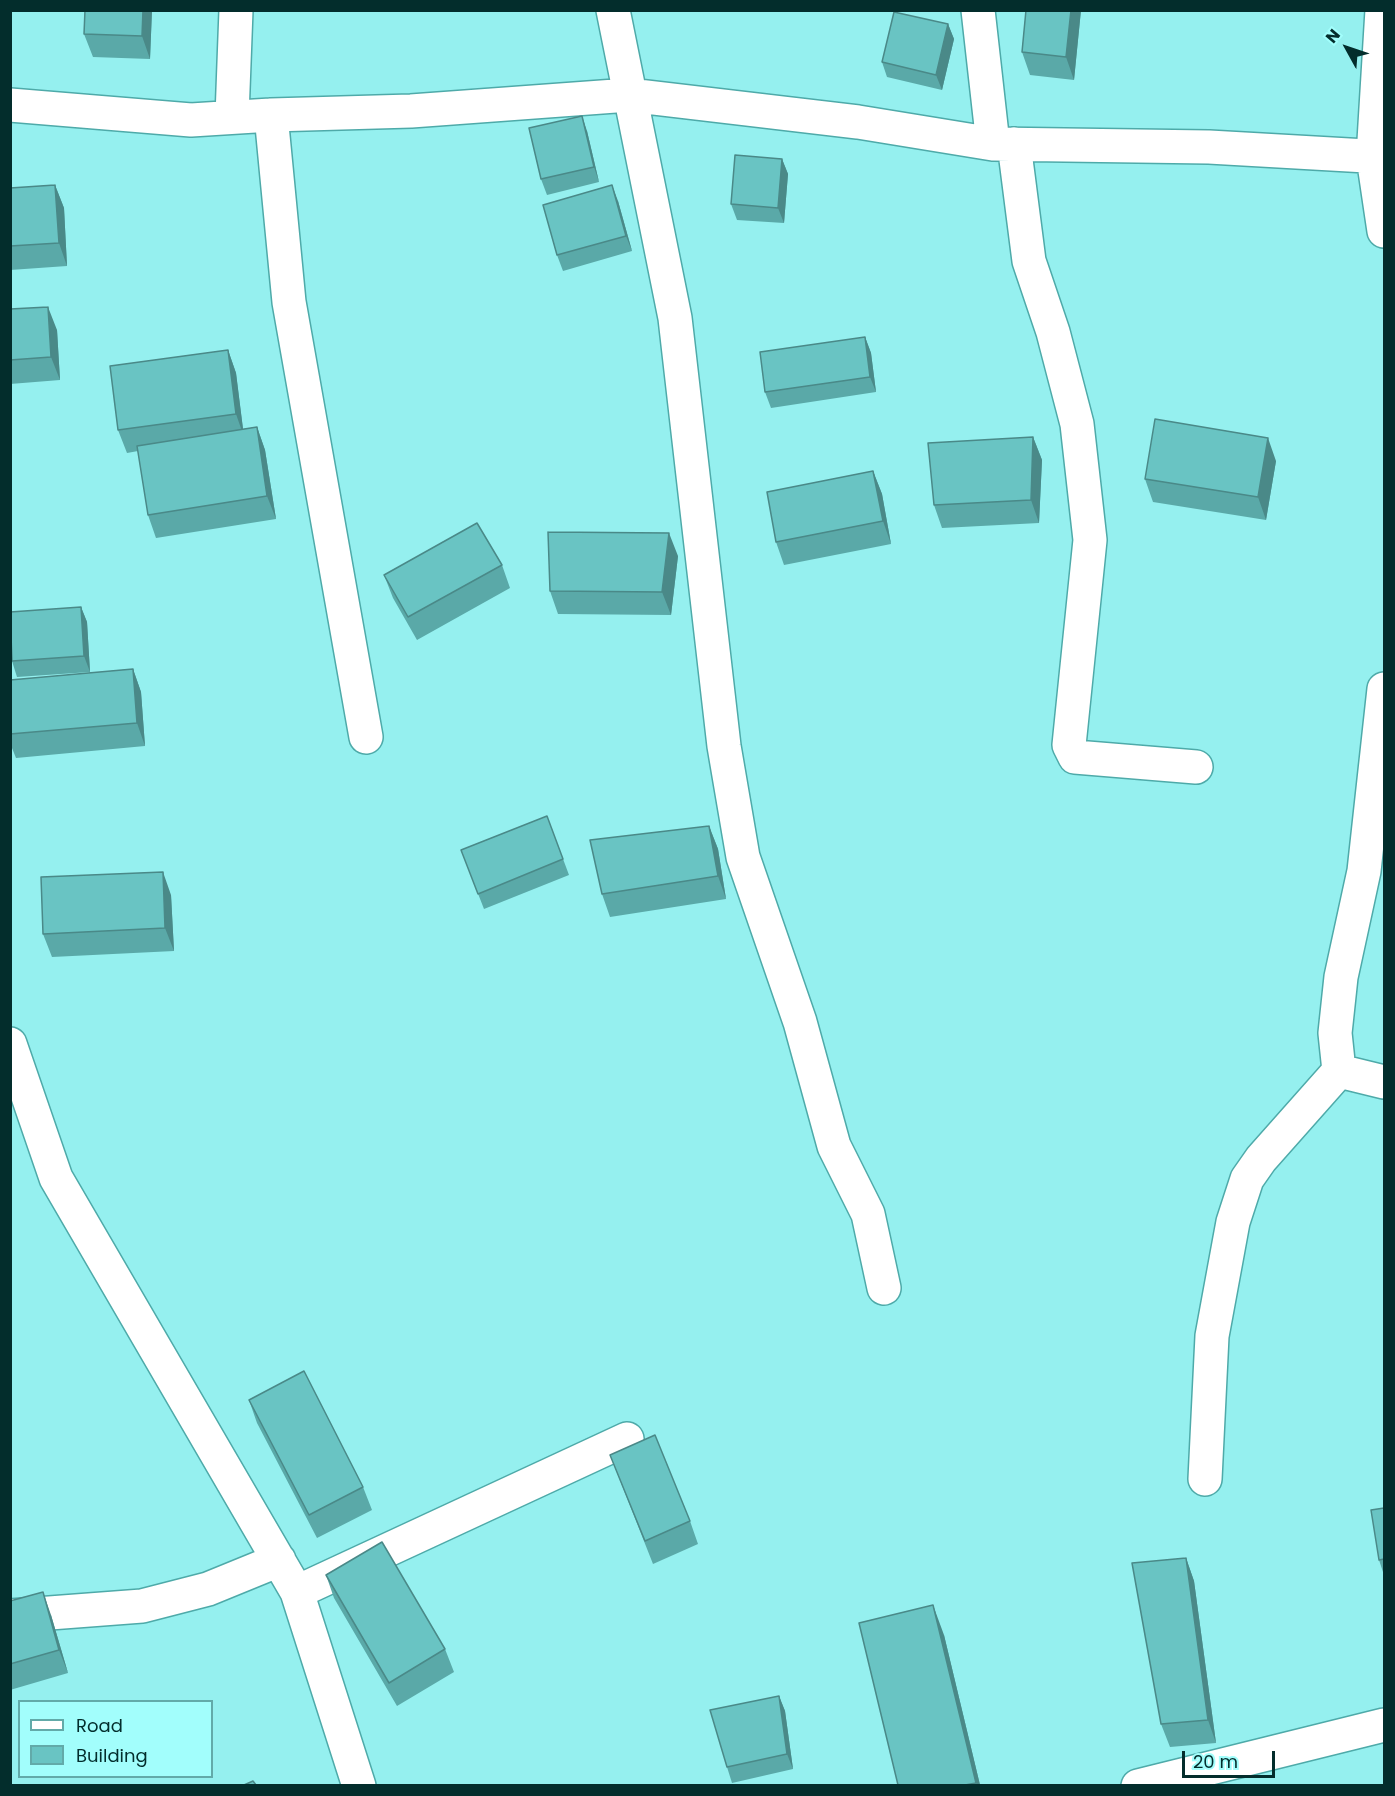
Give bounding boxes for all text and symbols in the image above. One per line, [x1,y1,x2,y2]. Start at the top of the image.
north arrow [1317,18,1377,78]
text: N [1320,24,1346,48]
legend [18,1700,213,1778]
text: Road [76,1713,123,1738]
scale bar [1185,1739,1278,1777]
text: Building [76,1743,148,1768]
text: 20 m [1193,1749,1238,1774]

